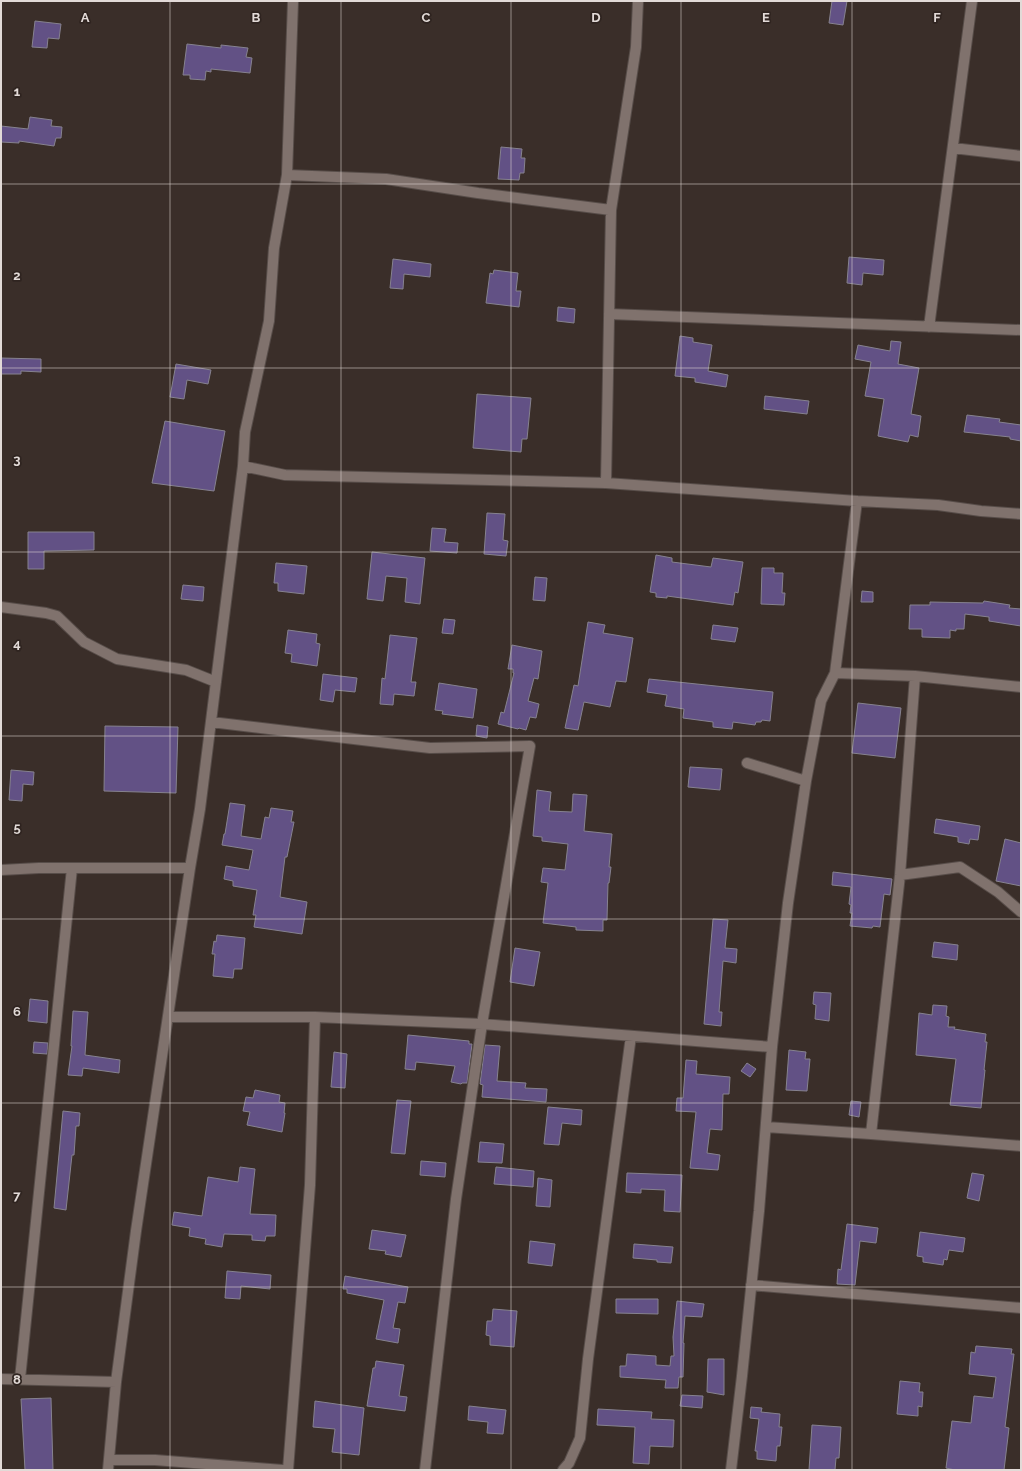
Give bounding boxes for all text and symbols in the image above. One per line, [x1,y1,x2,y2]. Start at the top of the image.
text: A [81,10,90,25]
text: B [252,10,261,25]
text: C [422,10,431,25]
text: D [591,10,601,25]
text: E [762,10,770,25]
text: F [933,10,941,25]
text: 1 [14,84,21,99]
text: 2 [13,268,21,283]
text: 3 [13,452,21,467]
text: 4 [13,636,21,651]
text: 5 [13,820,21,835]
text: 6 [13,1004,21,1019]
text: 7 [13,1188,21,1203]
text: 8 [13,1372,21,1387]

